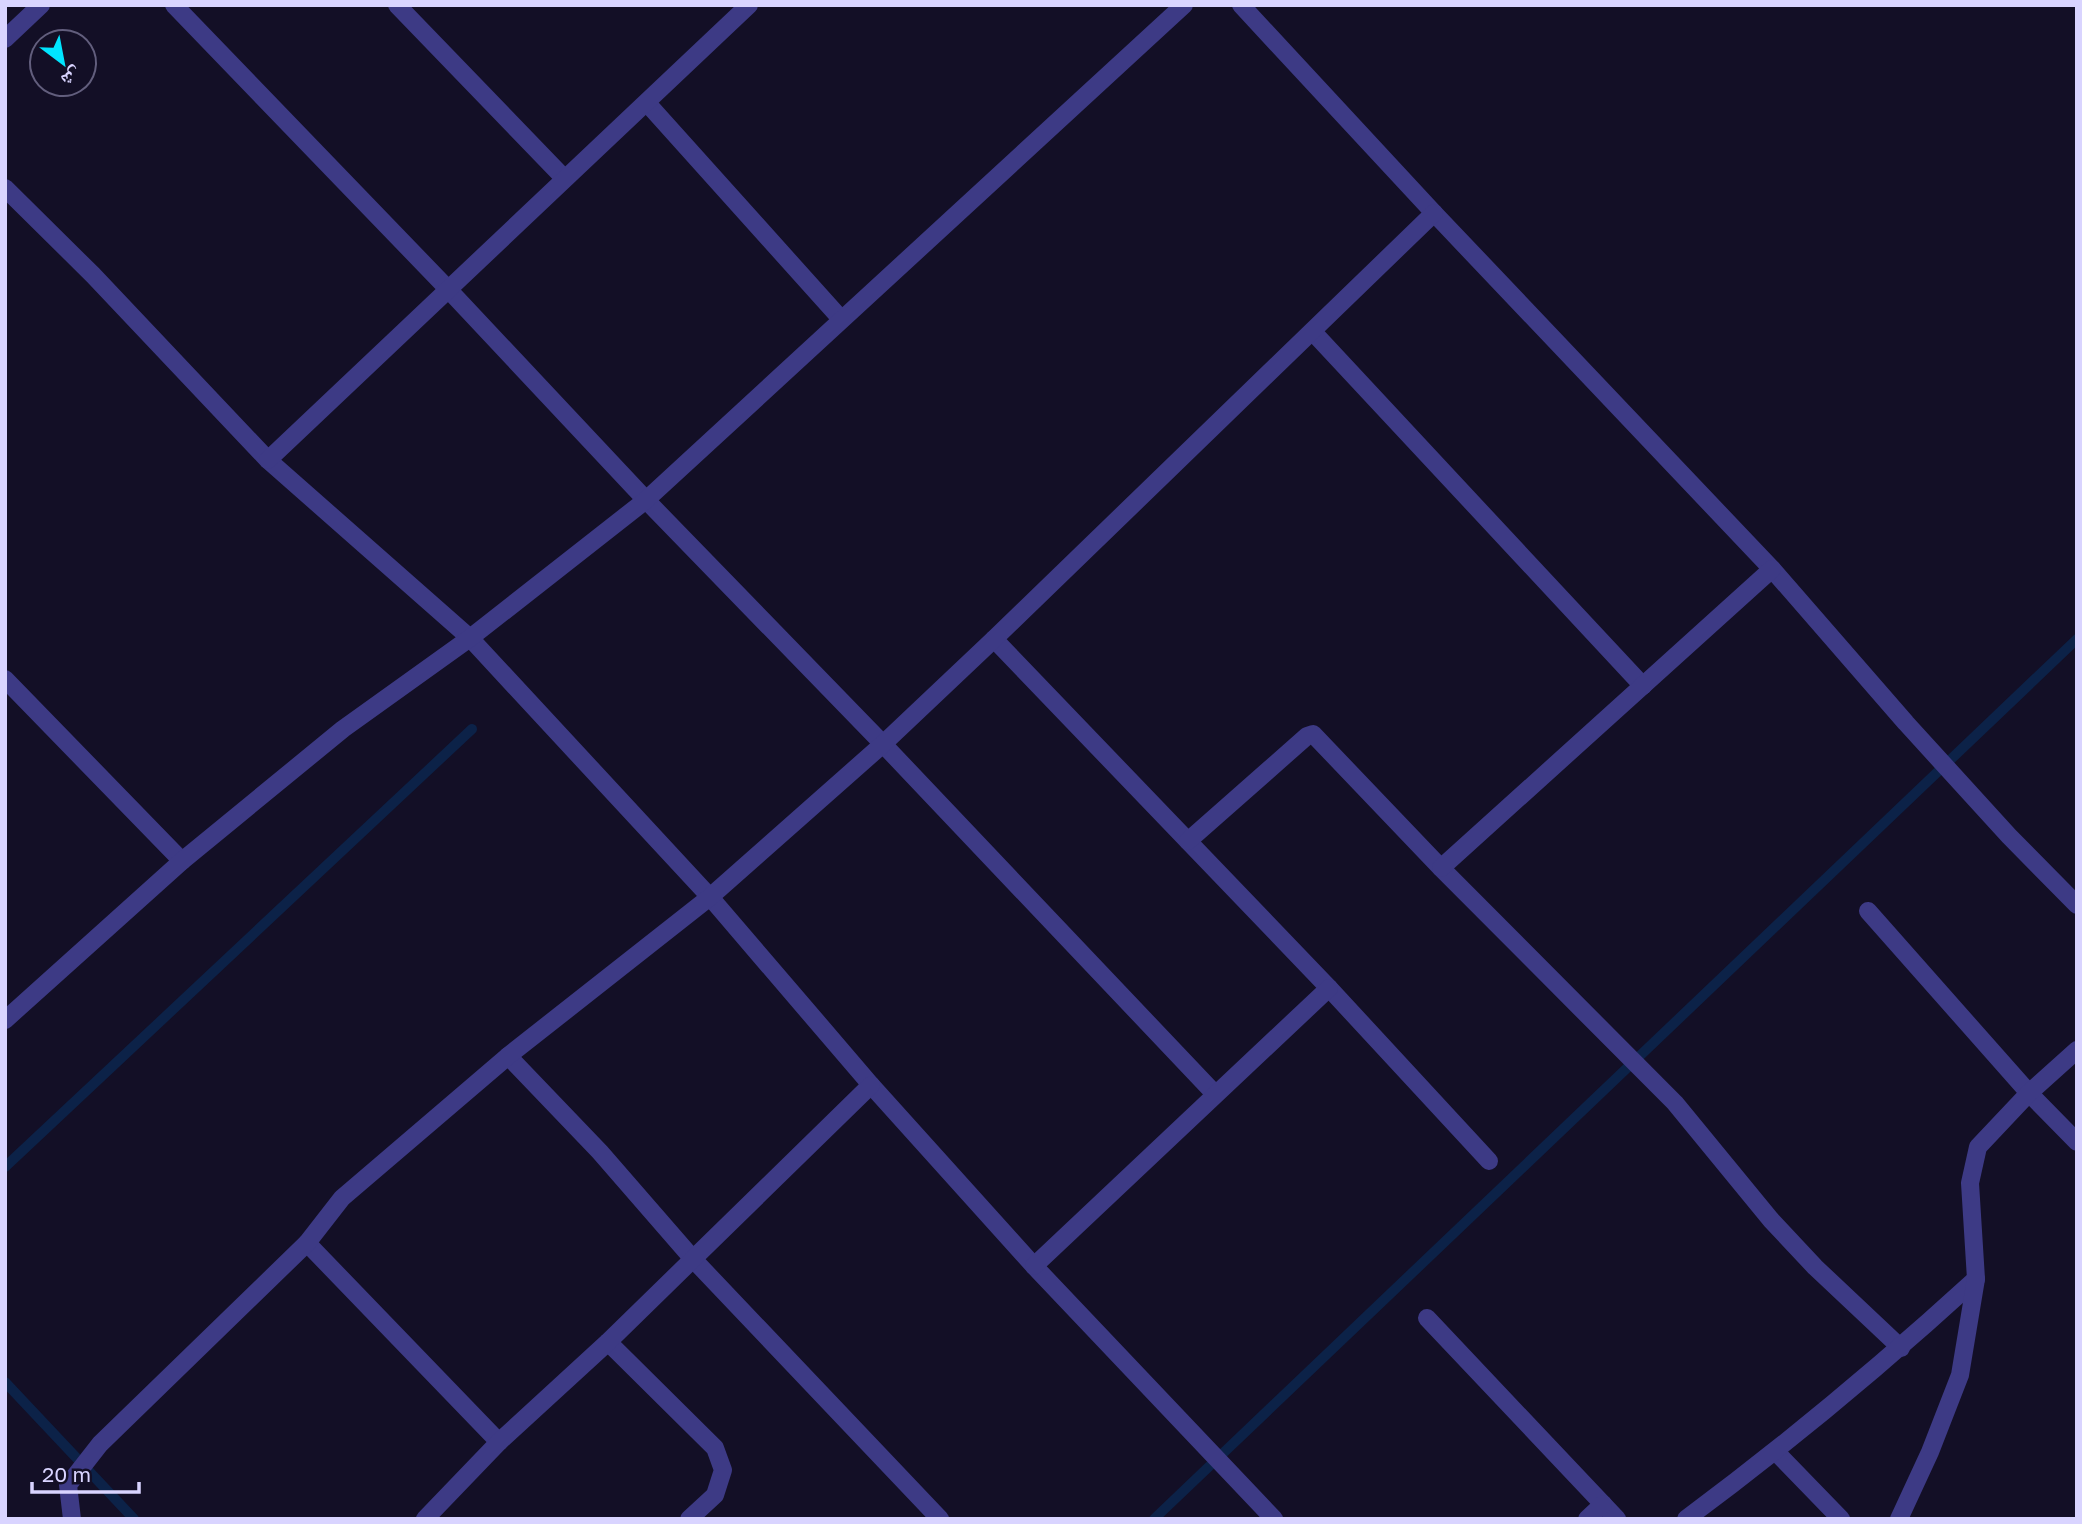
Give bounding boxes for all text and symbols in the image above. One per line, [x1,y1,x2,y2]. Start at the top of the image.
north arrow [28,28,98,98]
text: ش [57,62,87,93]
scale bar [32,1450,138,1494]
text: 20 m [42,1461,91,1487]

